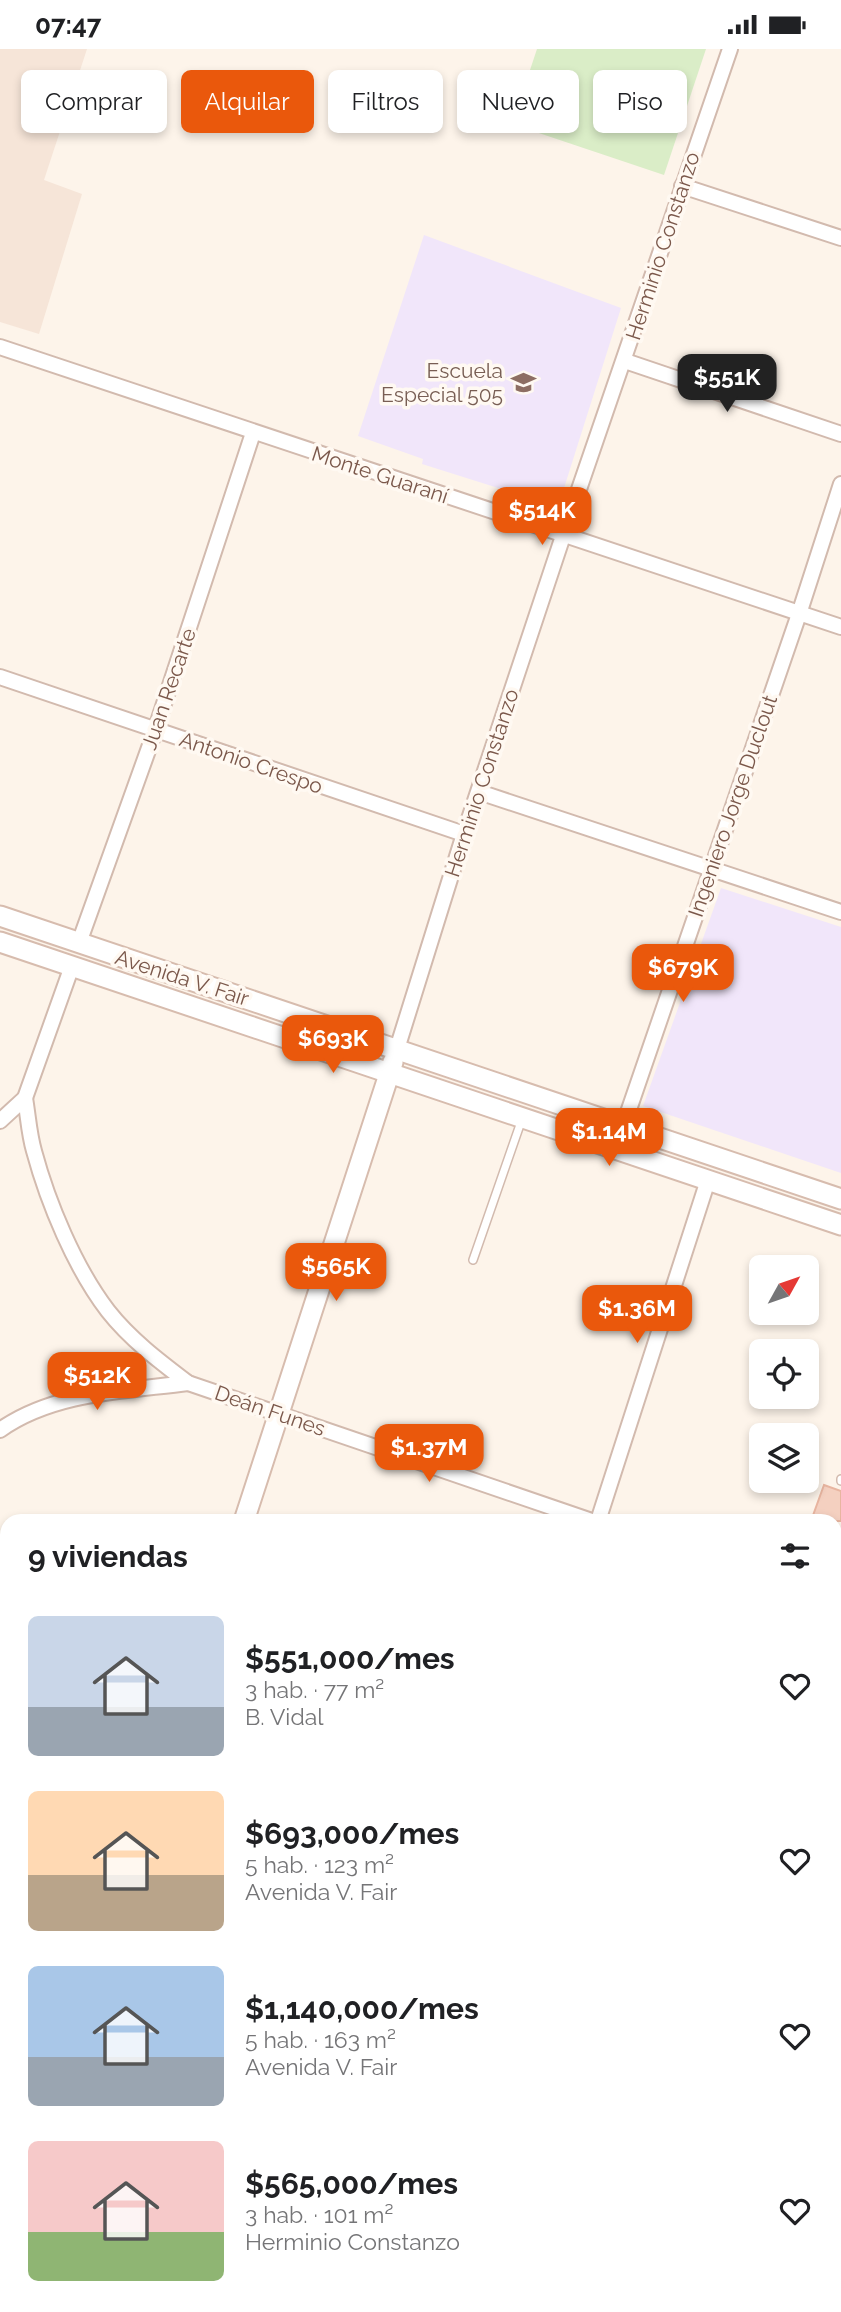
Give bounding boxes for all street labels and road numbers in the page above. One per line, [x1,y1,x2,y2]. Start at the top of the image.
street label: Herminio Constanzo [620,149,705,343]
street label: Monte Guaraní [309,441,452,508]
street label: Juan Recarte [136,625,201,753]
street label: Herminio Constanzo [439,686,524,880]
street label: Ingeniero Jorge Duclout [683,692,782,920]
street label: Antonio Crespo [176,726,326,799]
street label: Avenida V. Fair [112,944,253,1011]
street label: Deán Funes [212,1380,329,1441]

